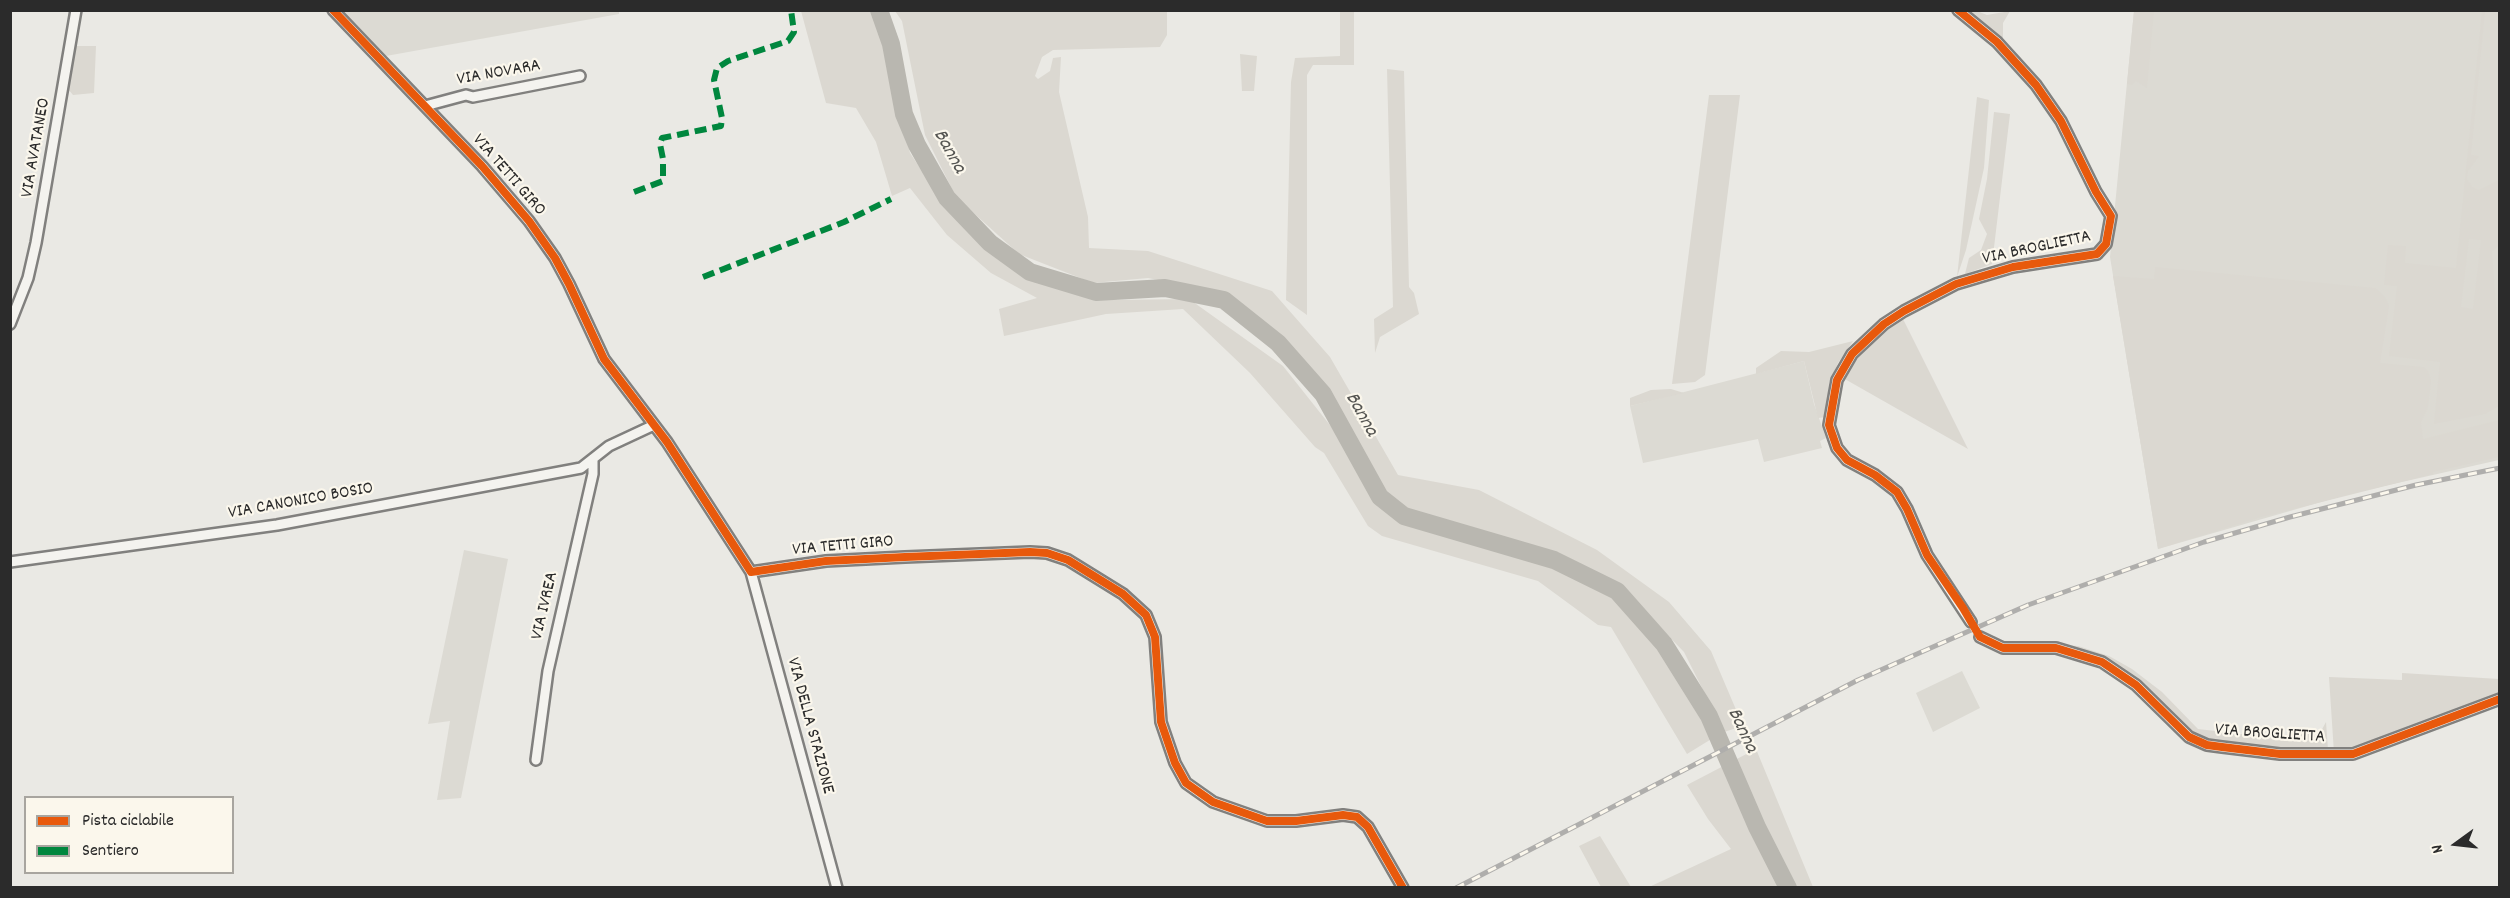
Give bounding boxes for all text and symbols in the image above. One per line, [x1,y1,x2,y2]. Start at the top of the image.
street label: VIA NOVARA [456,56,542,92]
street label: VIA AVATANEO [18,96,56,200]
water label: Banna [926,126,970,178]
street label: VIA TETTI GIRO [467,131,549,221]
street label: VIA BROGLIETTA [1981,227,2093,271]
water label: Banna [1338,389,1382,441]
street label: VIA CANONICO BOSIO [227,479,375,525]
street label: VIA TETTI GIRO [792,532,894,562]
street label: VIA IVREA [528,570,564,642]
street label: VIA DELLA STAZIONE [780,655,838,797]
water label: Banna [1720,705,1762,757]
street label: VIA BROGLIETTA [2214,720,2326,750]
legend [24,796,234,874]
text: Pista ciclabile [82,809,174,834]
north arrow [2426,814,2486,874]
text: Sentiero [82,839,139,864]
text: N [2426,842,2450,856]

